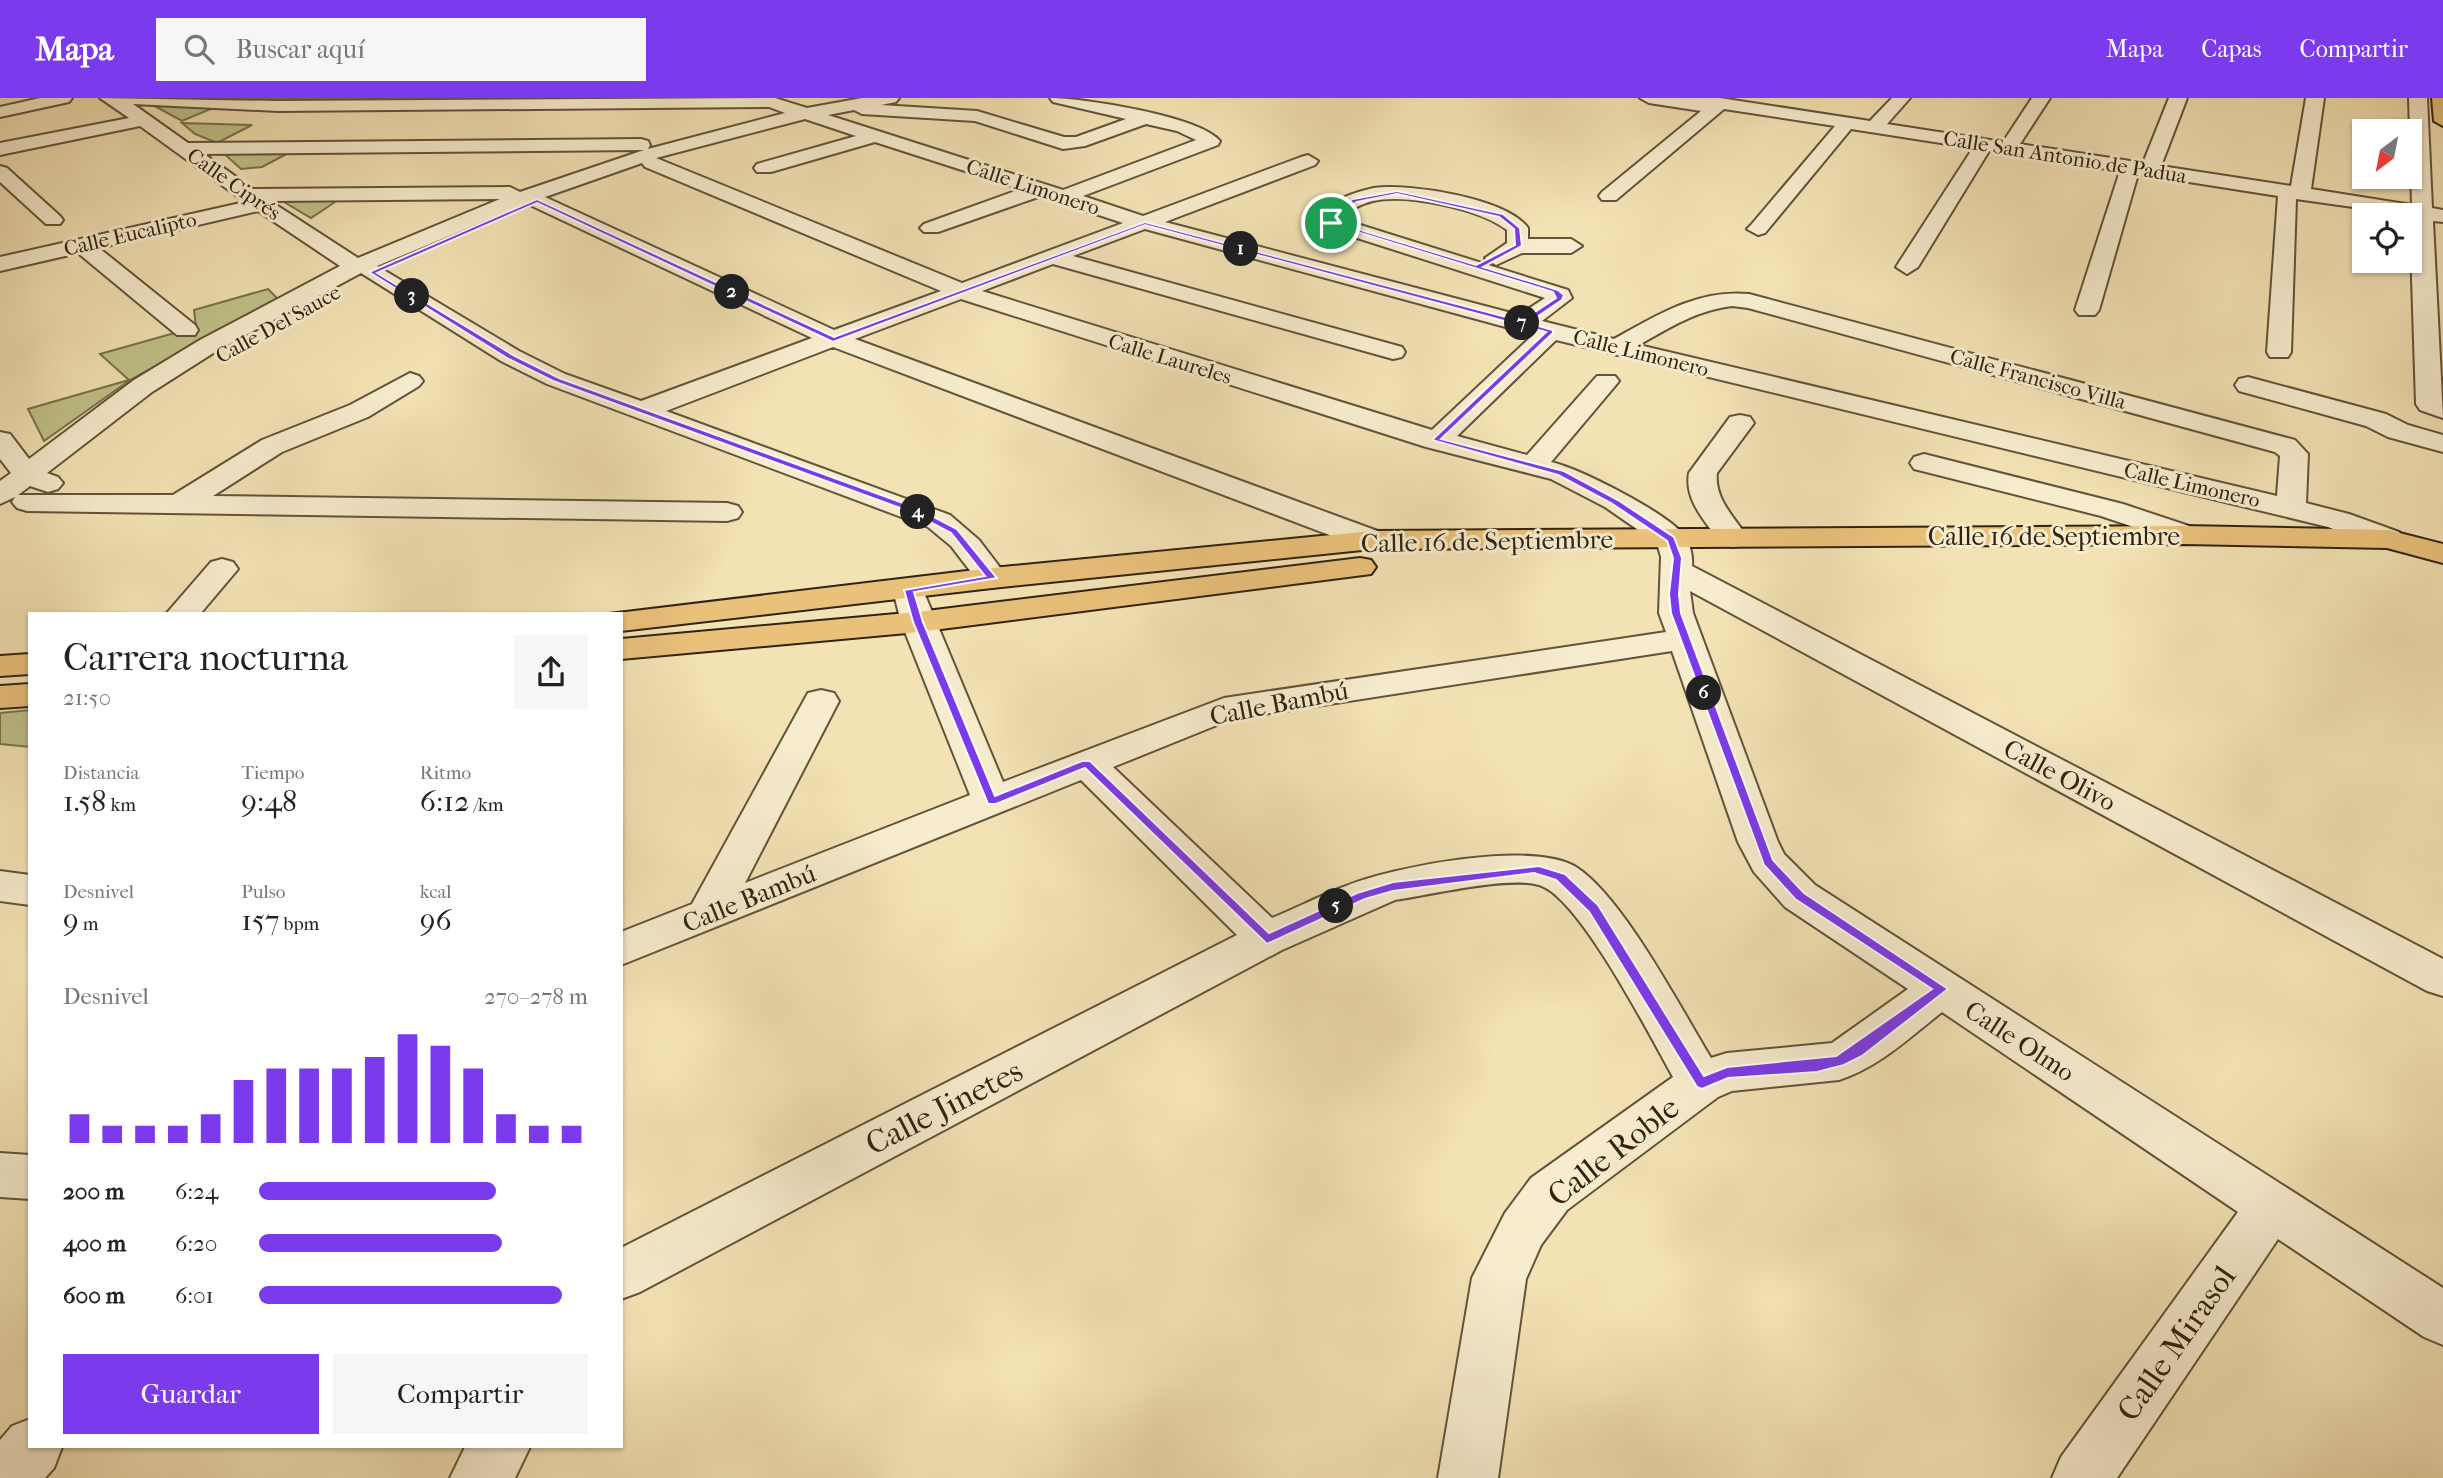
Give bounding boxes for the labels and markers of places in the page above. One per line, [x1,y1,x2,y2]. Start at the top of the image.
pin [1301,193,1361,253]
pin: 1 [1224,232,1258,266]
pin: 2 [714,274,750,310]
pin: 3 [394,278,430,314]
pin: 7 [1504,306,1540,341]
pin: 4 [900,494,936,530]
pin: 6 [1686,676,1722,710]
pin: 5 [1318,888,1354,924]

